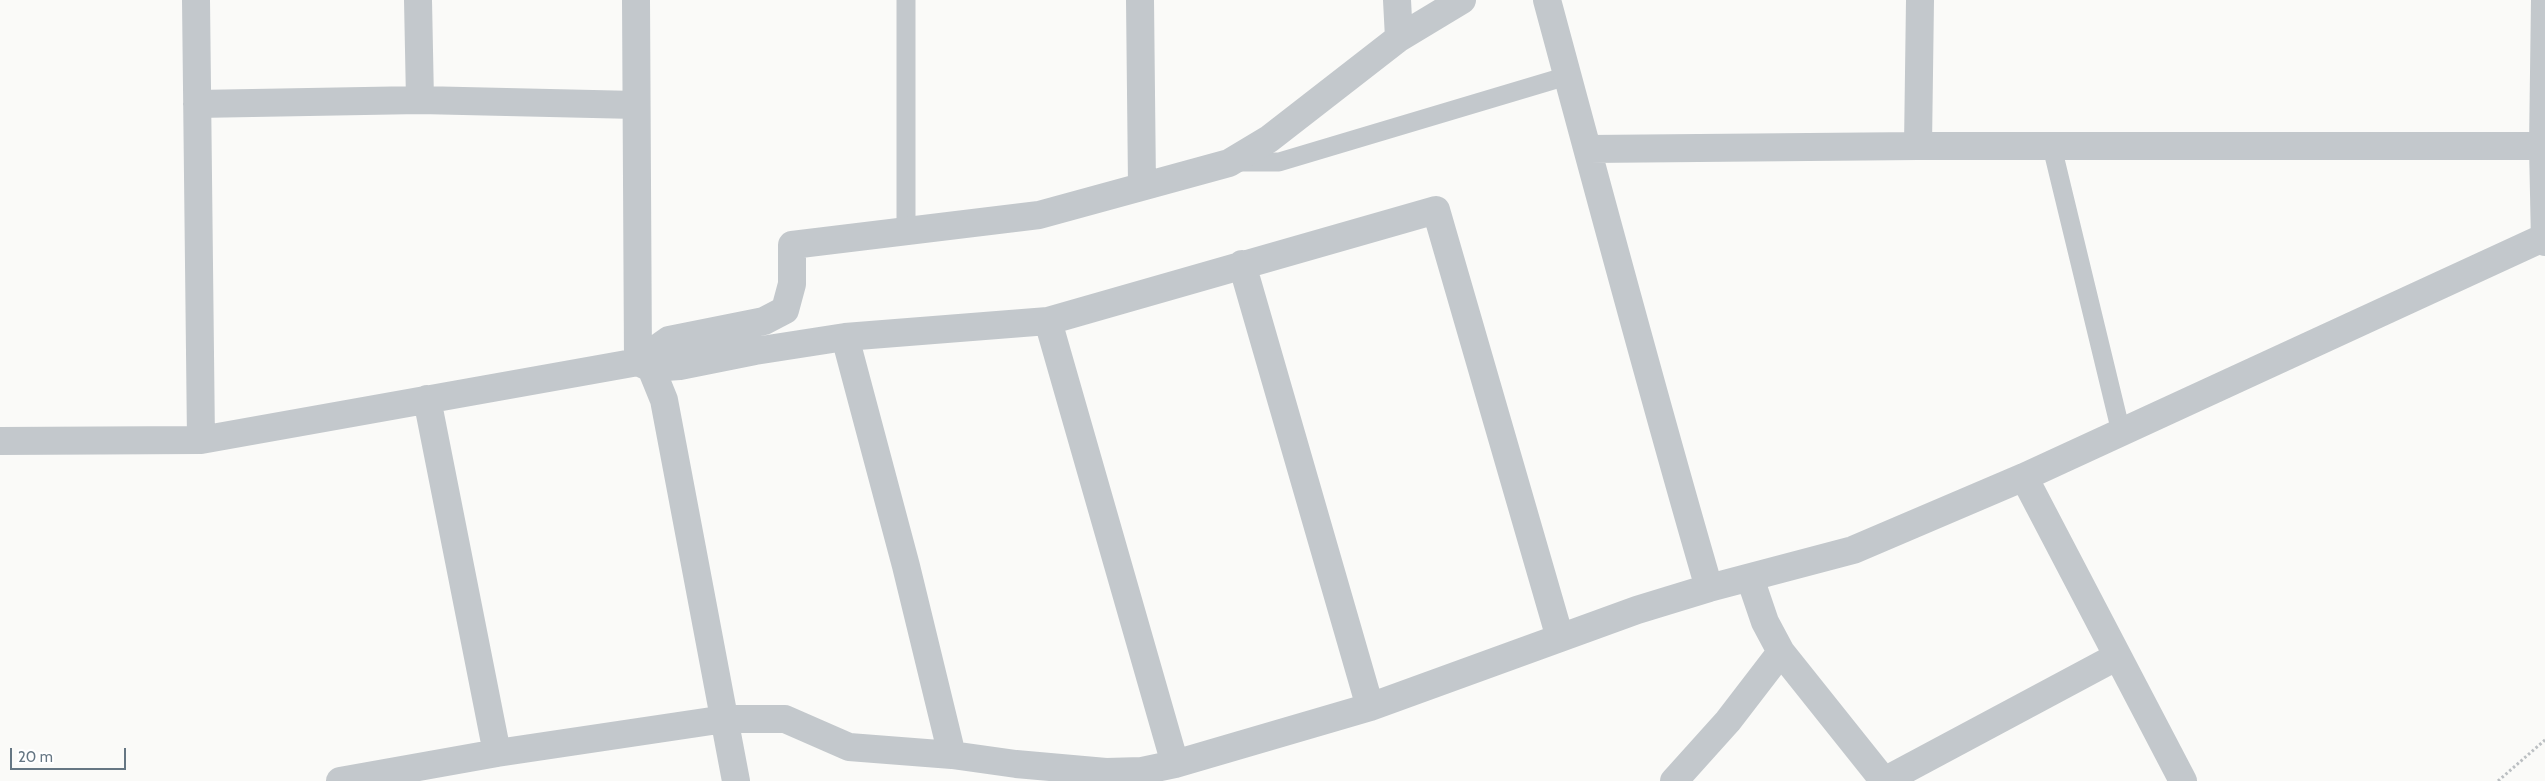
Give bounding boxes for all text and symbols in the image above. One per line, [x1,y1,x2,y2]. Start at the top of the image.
scale bar [12,738,129,770]
text: 20 m [18,748,53,766]

